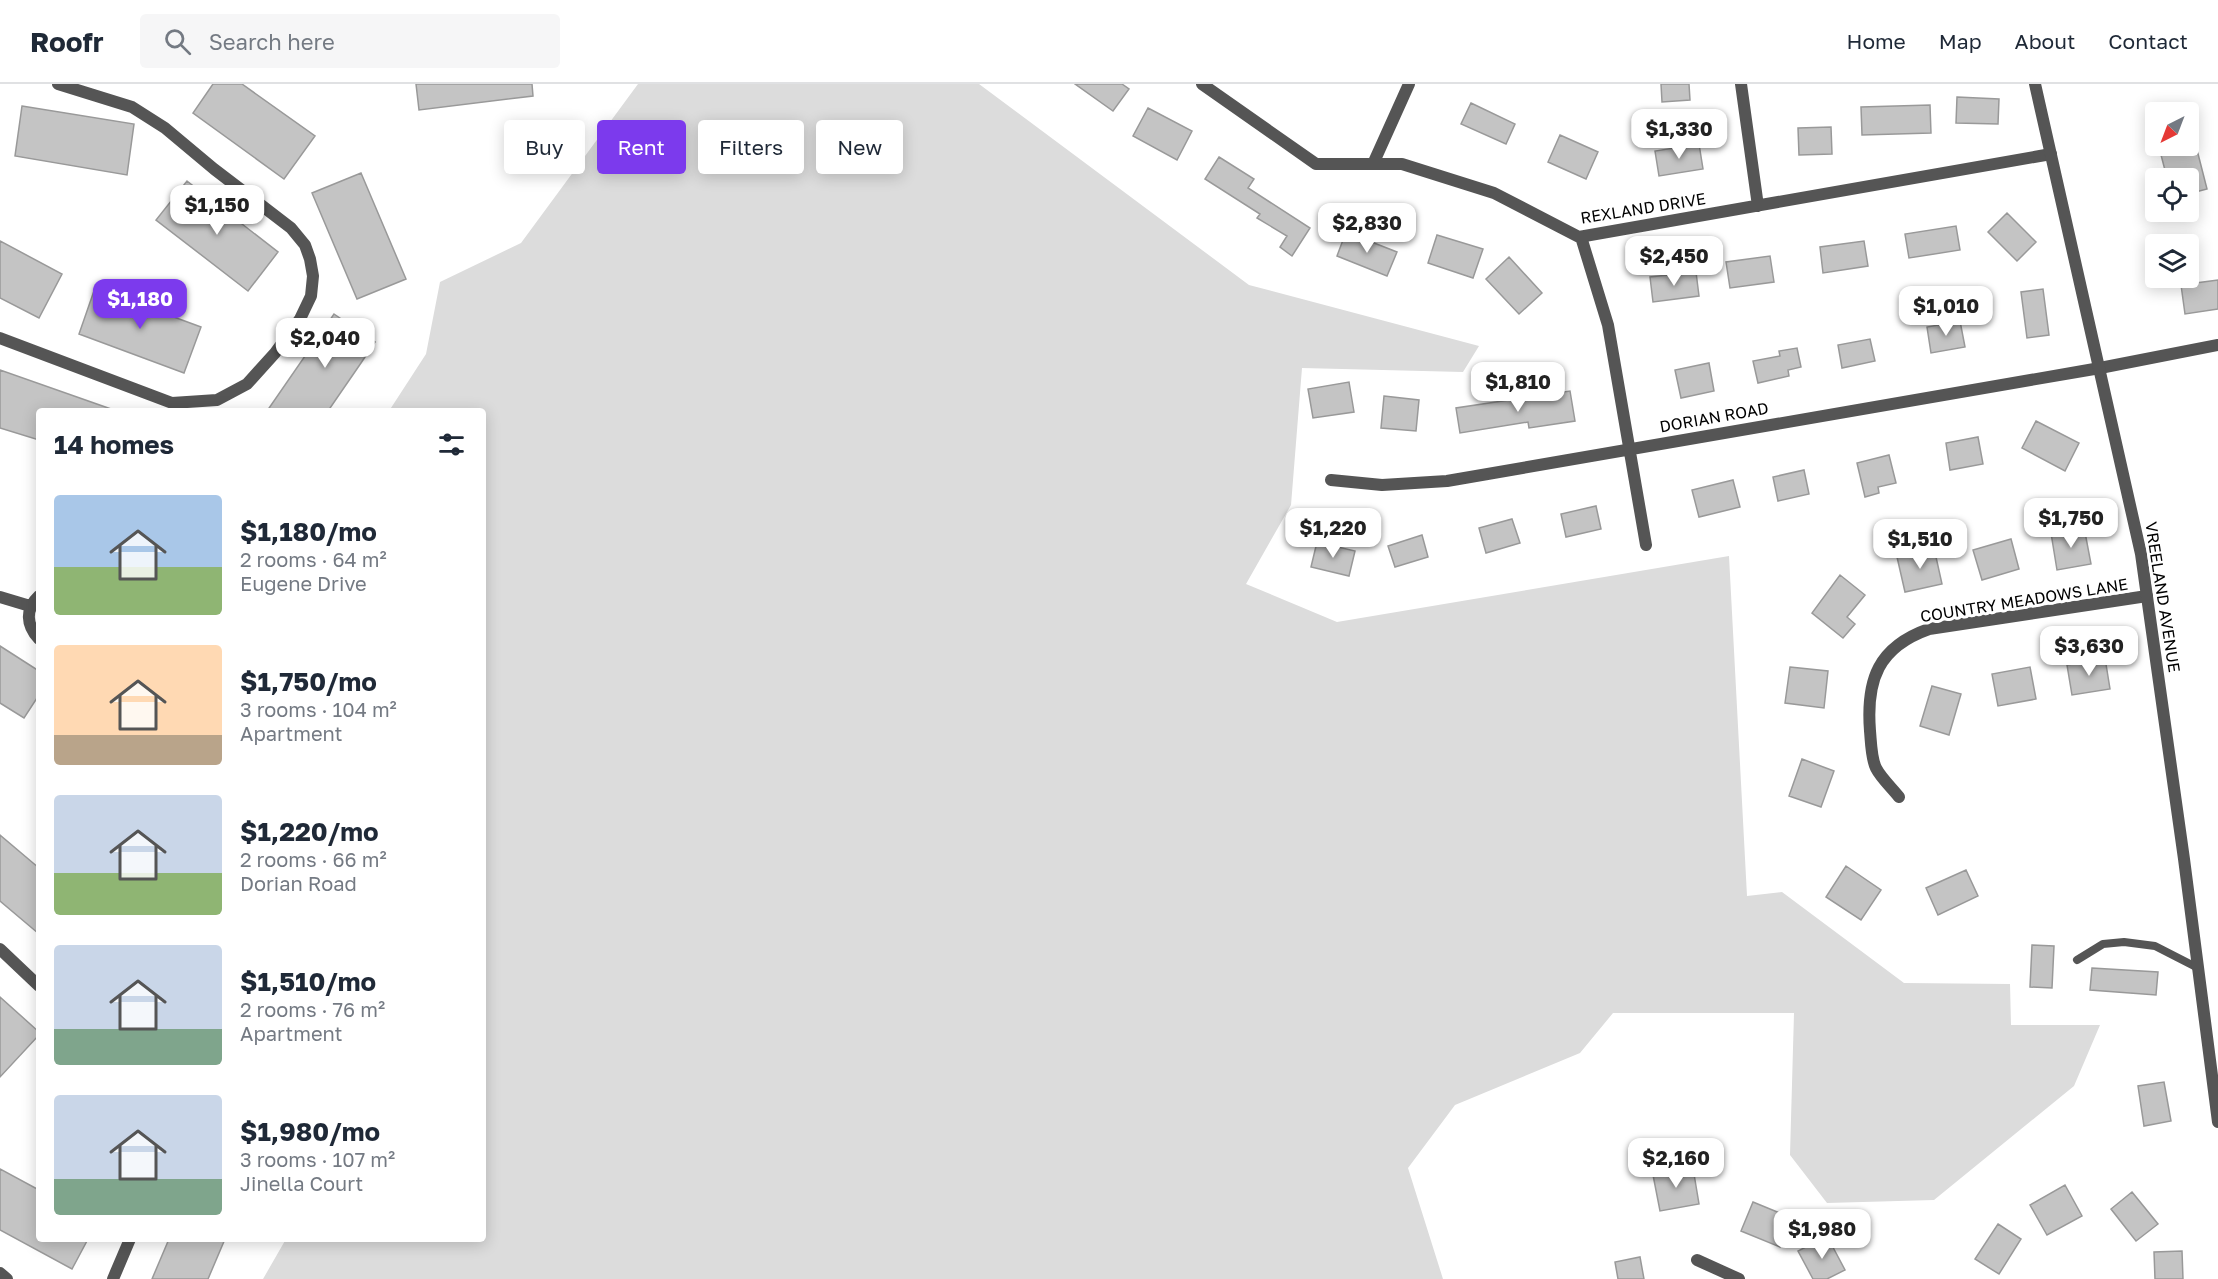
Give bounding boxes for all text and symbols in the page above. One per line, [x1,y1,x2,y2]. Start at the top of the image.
search box [140,14,560,68]
text: Roofr [30,25,104,58]
icon: search [161,25,194,58]
text: Search here [209,28,335,55]
text: Home [1846,28,1906,54]
text: Map [1939,28,1982,54]
text: About [2015,28,2075,54]
text: Contact [2108,28,2188,54]
north arrow [2145,102,2199,156]
map controls [2145,102,2199,288]
pin: $1,330 [1630,109,1728,160]
text: $1,330 [1645,116,1713,140]
chip: Buy [504,120,585,174]
chip: Rent [597,120,686,174]
chip: Filters [698,120,804,174]
chip: New [816,120,903,174]
button: locate [2145,168,2199,222]
pin: $1,150 [168,185,266,236]
street label: REXLAND DRIVE [1579,188,1707,228]
text: $1,150 [184,192,250,216]
pin: $2,830 [1318,203,1416,254]
text: $2,830 [1332,210,1402,234]
button: layers [2145,234,2199,288]
pin: $2,450 [1625,236,1723,287]
text: $2,450 [1639,243,1709,267]
pin: $1,180 [91,279,189,330]
text: $1,180 [107,286,173,310]
pin: $1,010 [1897,286,1995,337]
text: $1,010 [1913,293,1979,317]
pin: $2,040 [276,318,374,369]
text: $2,040 [290,325,360,349]
pin: $1,810 [1469,362,1567,413]
text: $1,810 [1485,369,1551,393]
street label: DORIAN ROAD [1658,398,1770,436]
icon: filters [435,428,468,461]
text: 14 homes [54,429,174,460]
pin: $1,750 [2022,498,2120,549]
text: $1,750 [2038,505,2104,529]
pin: $1,220 [1284,508,1382,559]
text: $1,220 [1299,515,1367,539]
text: $1,180/mo [240,516,377,547]
icon: home [102,519,174,591]
pin: $1,510 [1871,519,1969,570]
street label: VREELAND AVENUE [2141,520,2185,674]
text: $1,510 [1887,526,1953,550]
text: 2 rooms · 64 m² [240,547,387,571]
text: Eugene Drive [240,571,367,595]
street label: COUNTRY MEADOWS LANE [1919,574,2129,626]
pin: $3,630 [2040,626,2138,677]
text: $3,630 [2054,633,2124,657]
text: $1,750/mo [240,666,377,697]
icon: home [102,669,174,741]
text: 3 rooms · 104 m² [240,697,397,721]
text: Apartment [240,721,343,745]
text: $1,220/mo [240,816,379,847]
icon: home [102,819,174,891]
text: 2 rooms · 66 m² [240,847,387,871]
text: Dorian Road [240,871,357,895]
text: $1,510/mo [240,966,376,997]
icon: home [102,969,174,1041]
text: 2 rooms · 76 m² [240,997,385,1021]
text: Apartment [240,1021,343,1045]
text: $1,980/mo [240,1116,380,1147]
icon: home [102,1119,174,1191]
pin: $2,160 [1627,1138,1725,1189]
text: $2,160 [1642,1145,1710,1169]
text: 3 rooms · 107 m² [240,1147,395,1171]
text: Jinella Court [240,1171,363,1195]
pin: $1,980 [1773,1209,1871,1260]
text: $1,980 [1788,1216,1856,1240]

